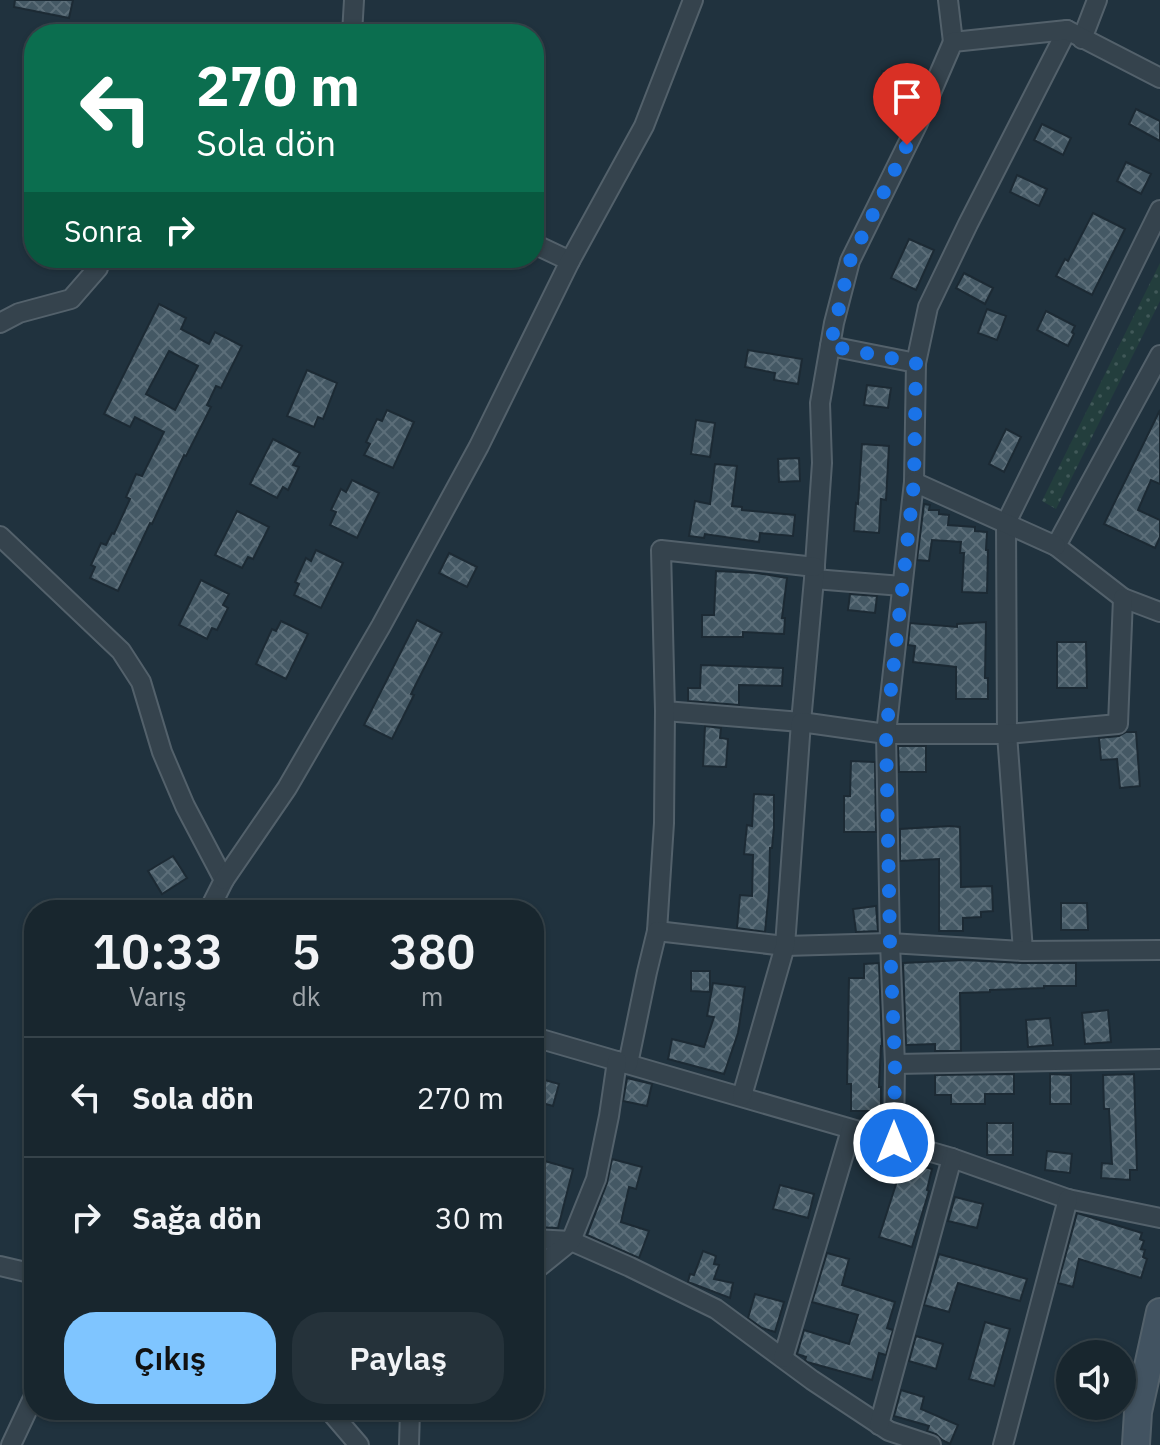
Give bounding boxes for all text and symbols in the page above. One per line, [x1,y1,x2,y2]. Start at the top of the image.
text: 270 m [196,49,360,121]
icon: left [64,56,168,160]
pin [873,63,941,145]
icon: arrive [885,75,929,119]
text: Sola dön [196,119,336,166]
icon: right [158,208,202,252]
text: Sonra [64,211,142,250]
text: 10:33 [93,920,223,982]
text: 5 [292,920,320,982]
text: 380 [389,920,475,982]
text: Varış [129,979,187,1013]
text: dk [292,979,320,1013]
text: m [421,979,444,1013]
icon: left [64,1075,108,1119]
text: Sola dön [132,1078,254,1117]
text: 270 m [417,1078,504,1117]
position arrow [852,1101,936,1185]
icon: right [64,1195,108,1239]
text: Sağa dön [132,1198,262,1237]
text: 30 m [435,1198,504,1237]
button: Çıkış [64,1312,276,1404]
button: Paylaş [292,1312,504,1404]
map controls [1056,1340,1136,1420]
button: sound [1056,1340,1136,1420]

